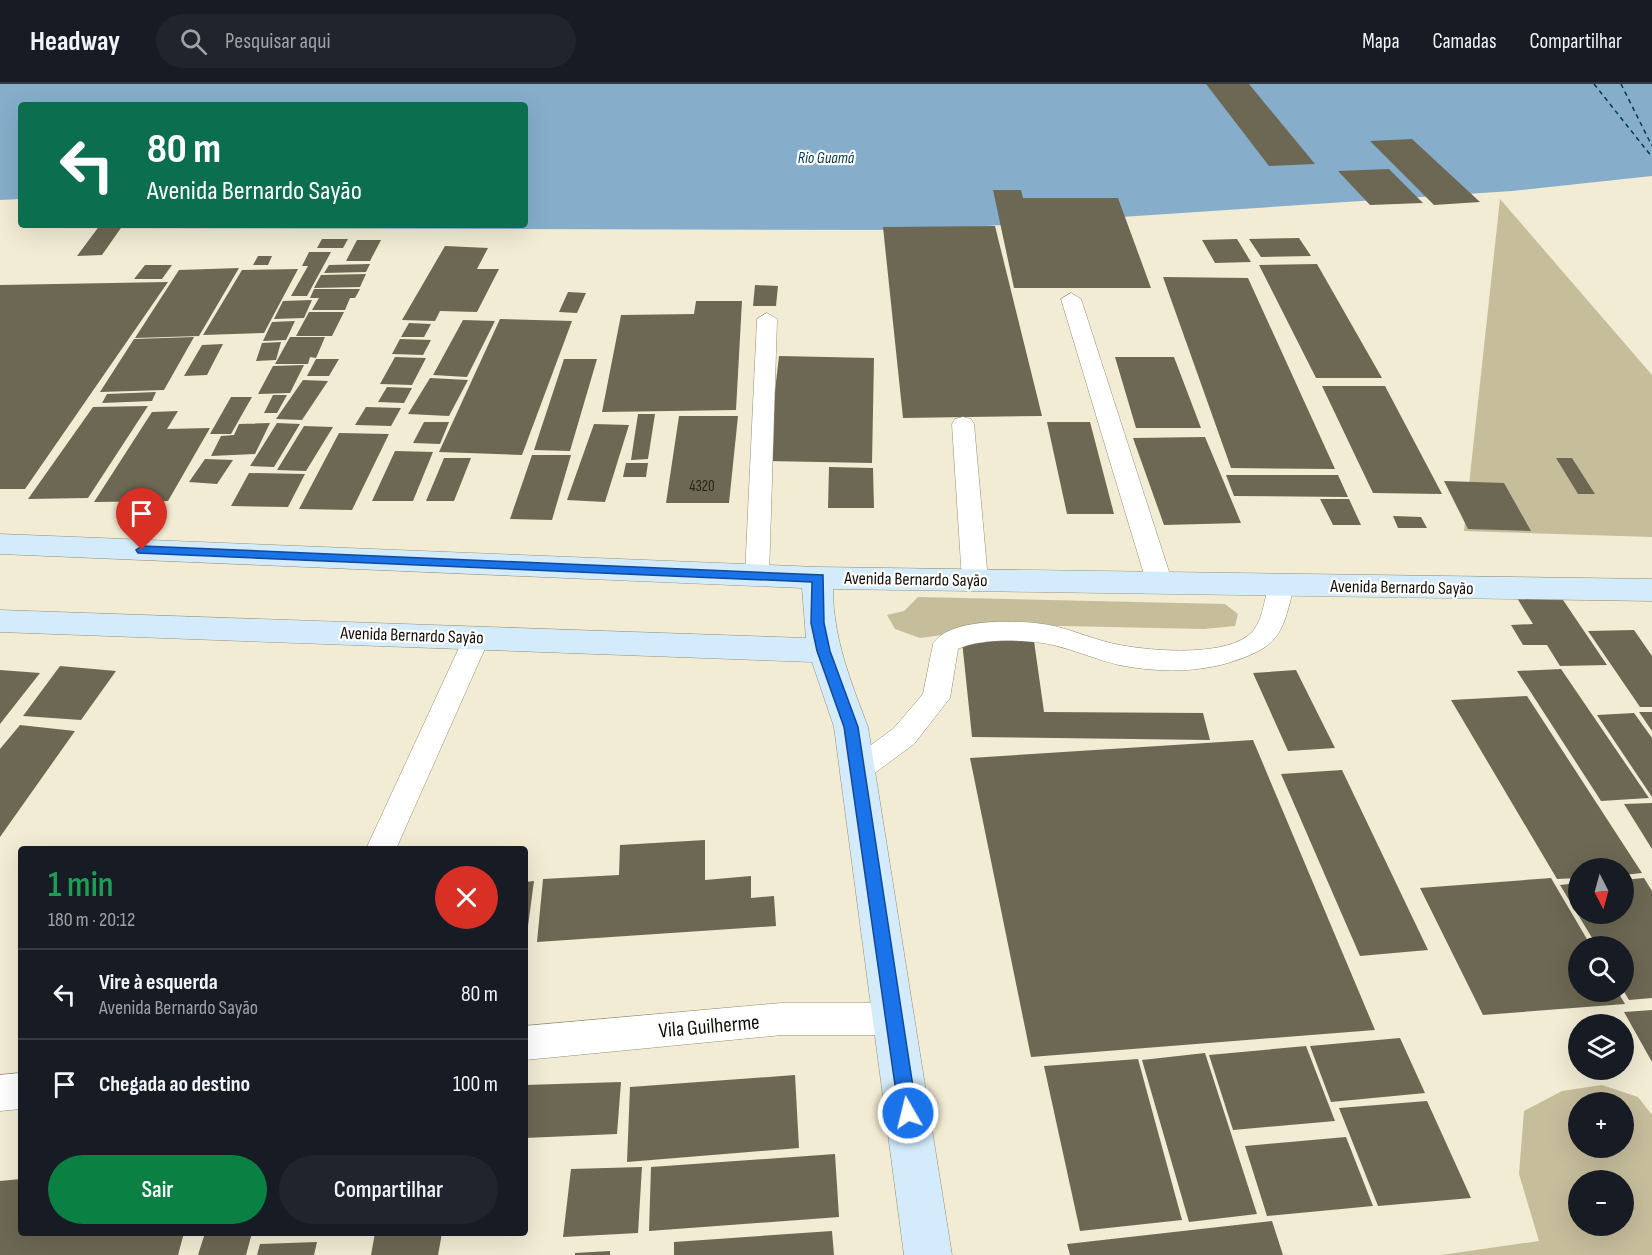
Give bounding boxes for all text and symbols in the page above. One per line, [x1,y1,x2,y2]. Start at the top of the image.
search box [156,14,576,68]
text: Headway [30,25,120,58]
icon: search [177,25,210,58]
text: Pesquisar aqui [225,28,330,55]
text: Mapa [1362,29,1400,54]
text: Camadas [1433,29,1496,54]
text: Compartilhar [1529,29,1622,54]
text: 80 m [147,124,221,175]
icon: left [48,126,126,204]
water label: Rio Guamá [798,149,855,168]
text: Avenida Bernardo Sayão [147,175,362,207]
house number: 4320 [689,477,715,496]
pin [116,488,167,550]
icon: arrive [125,497,158,530]
street label: Avenida Bernardo Sayão [843,568,988,591]
street label: Avenida Bernardo Sayão [1329,576,1474,599]
street label: Avenida Bernardo Sayão [339,622,484,648]
north arrow [1568,858,1634,924]
map controls [1568,858,1634,1236]
text: 1 min [48,864,113,907]
button: close [435,866,498,929]
text: 180 m · 20:12 [48,908,135,932]
button: search [1568,936,1634,1002]
text: Vire à esquerda [99,969,218,996]
icon: left [48,978,81,1011]
text: 80 m [461,981,498,1008]
text: Avenida Bernardo Sayão [99,996,258,1020]
street label: Vila Guilherme [658,1010,761,1043]
button: layers [1568,1014,1634,1080]
icon: arrive [48,1068,81,1101]
text: Chegada ao destino [99,1071,250,1098]
text: 100 m [453,1071,498,1098]
position arrow [876,1081,940,1145]
button: + [1568,1092,1634,1158]
button: Sair [48,1155,267,1224]
button: Compartilhar [279,1155,498,1224]
button: − [1568,1170,1634,1236]

